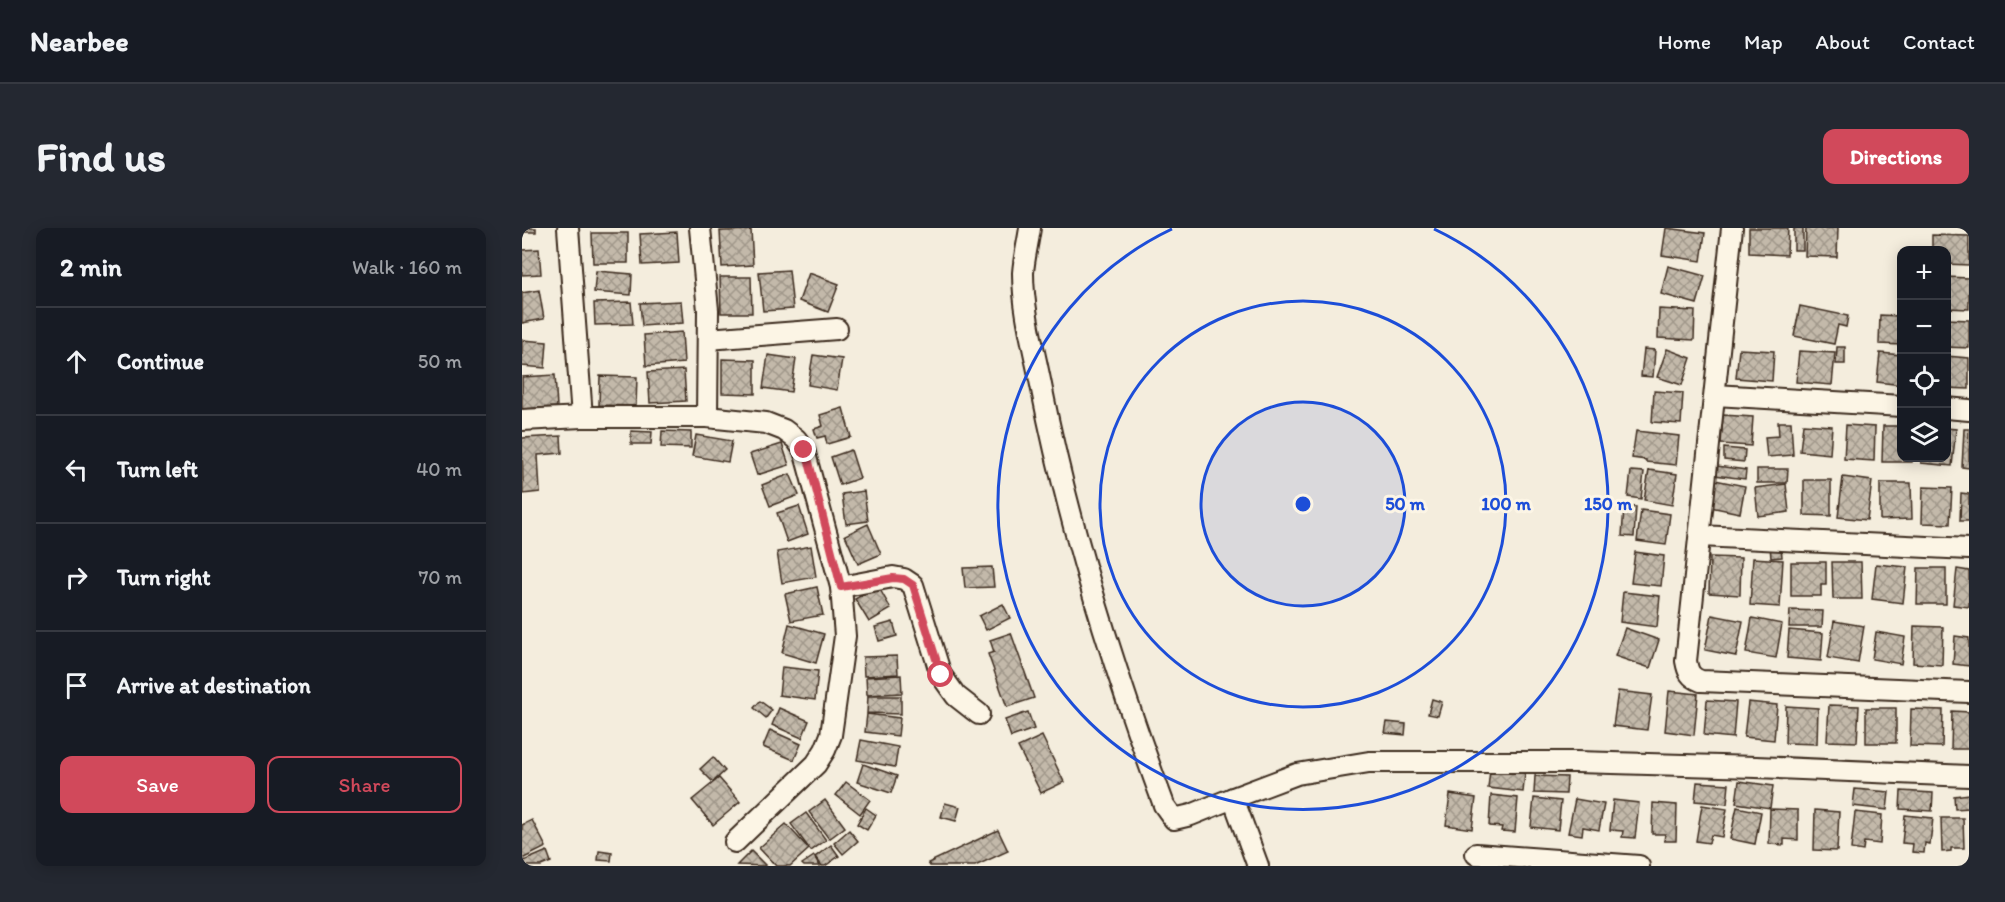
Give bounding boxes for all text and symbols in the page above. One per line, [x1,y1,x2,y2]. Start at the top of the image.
text: Nearbee [30,24,129,58]
text: Home [1658,29,1711,54]
text: Map [1744,29,1783,54]
text: About [1816,29,1870,54]
text: Contact [1903,29,1975,54]
button: Directions [1823,129,1969,184]
text: Find us [36,131,166,182]
map controls [1897,246,1951,462]
button: + [1897,246,1951,300]
text: 2 min [60,251,122,283]
text: Walk · 160 m [352,255,462,279]
button: − [1897,300,1951,354]
icon: ahead [60,345,93,378]
text: Continue [117,348,204,375]
text: 50 m [418,349,462,373]
button: locate [1897,354,1951,408]
button: layers [1897,408,1951,462]
route end [790,436,816,462]
icon: left [60,453,93,486]
text: Turn left [117,456,198,483]
text: 40 m [416,457,462,481]
text: 50 m [1385,493,1426,515]
text: 100 m [1481,493,1532,515]
text: 150 m [1584,493,1633,515]
centre of rings [1293,494,1313,514]
icon: right [60,561,93,594]
text: Turn right [117,564,211,591]
text: 70 m [418,565,462,589]
route start [927,661,953,687]
icon: arrive [60,669,93,702]
text: Arrive at destination [117,672,311,699]
button: Save [60,756,255,813]
button: Share [267,756,462,813]

